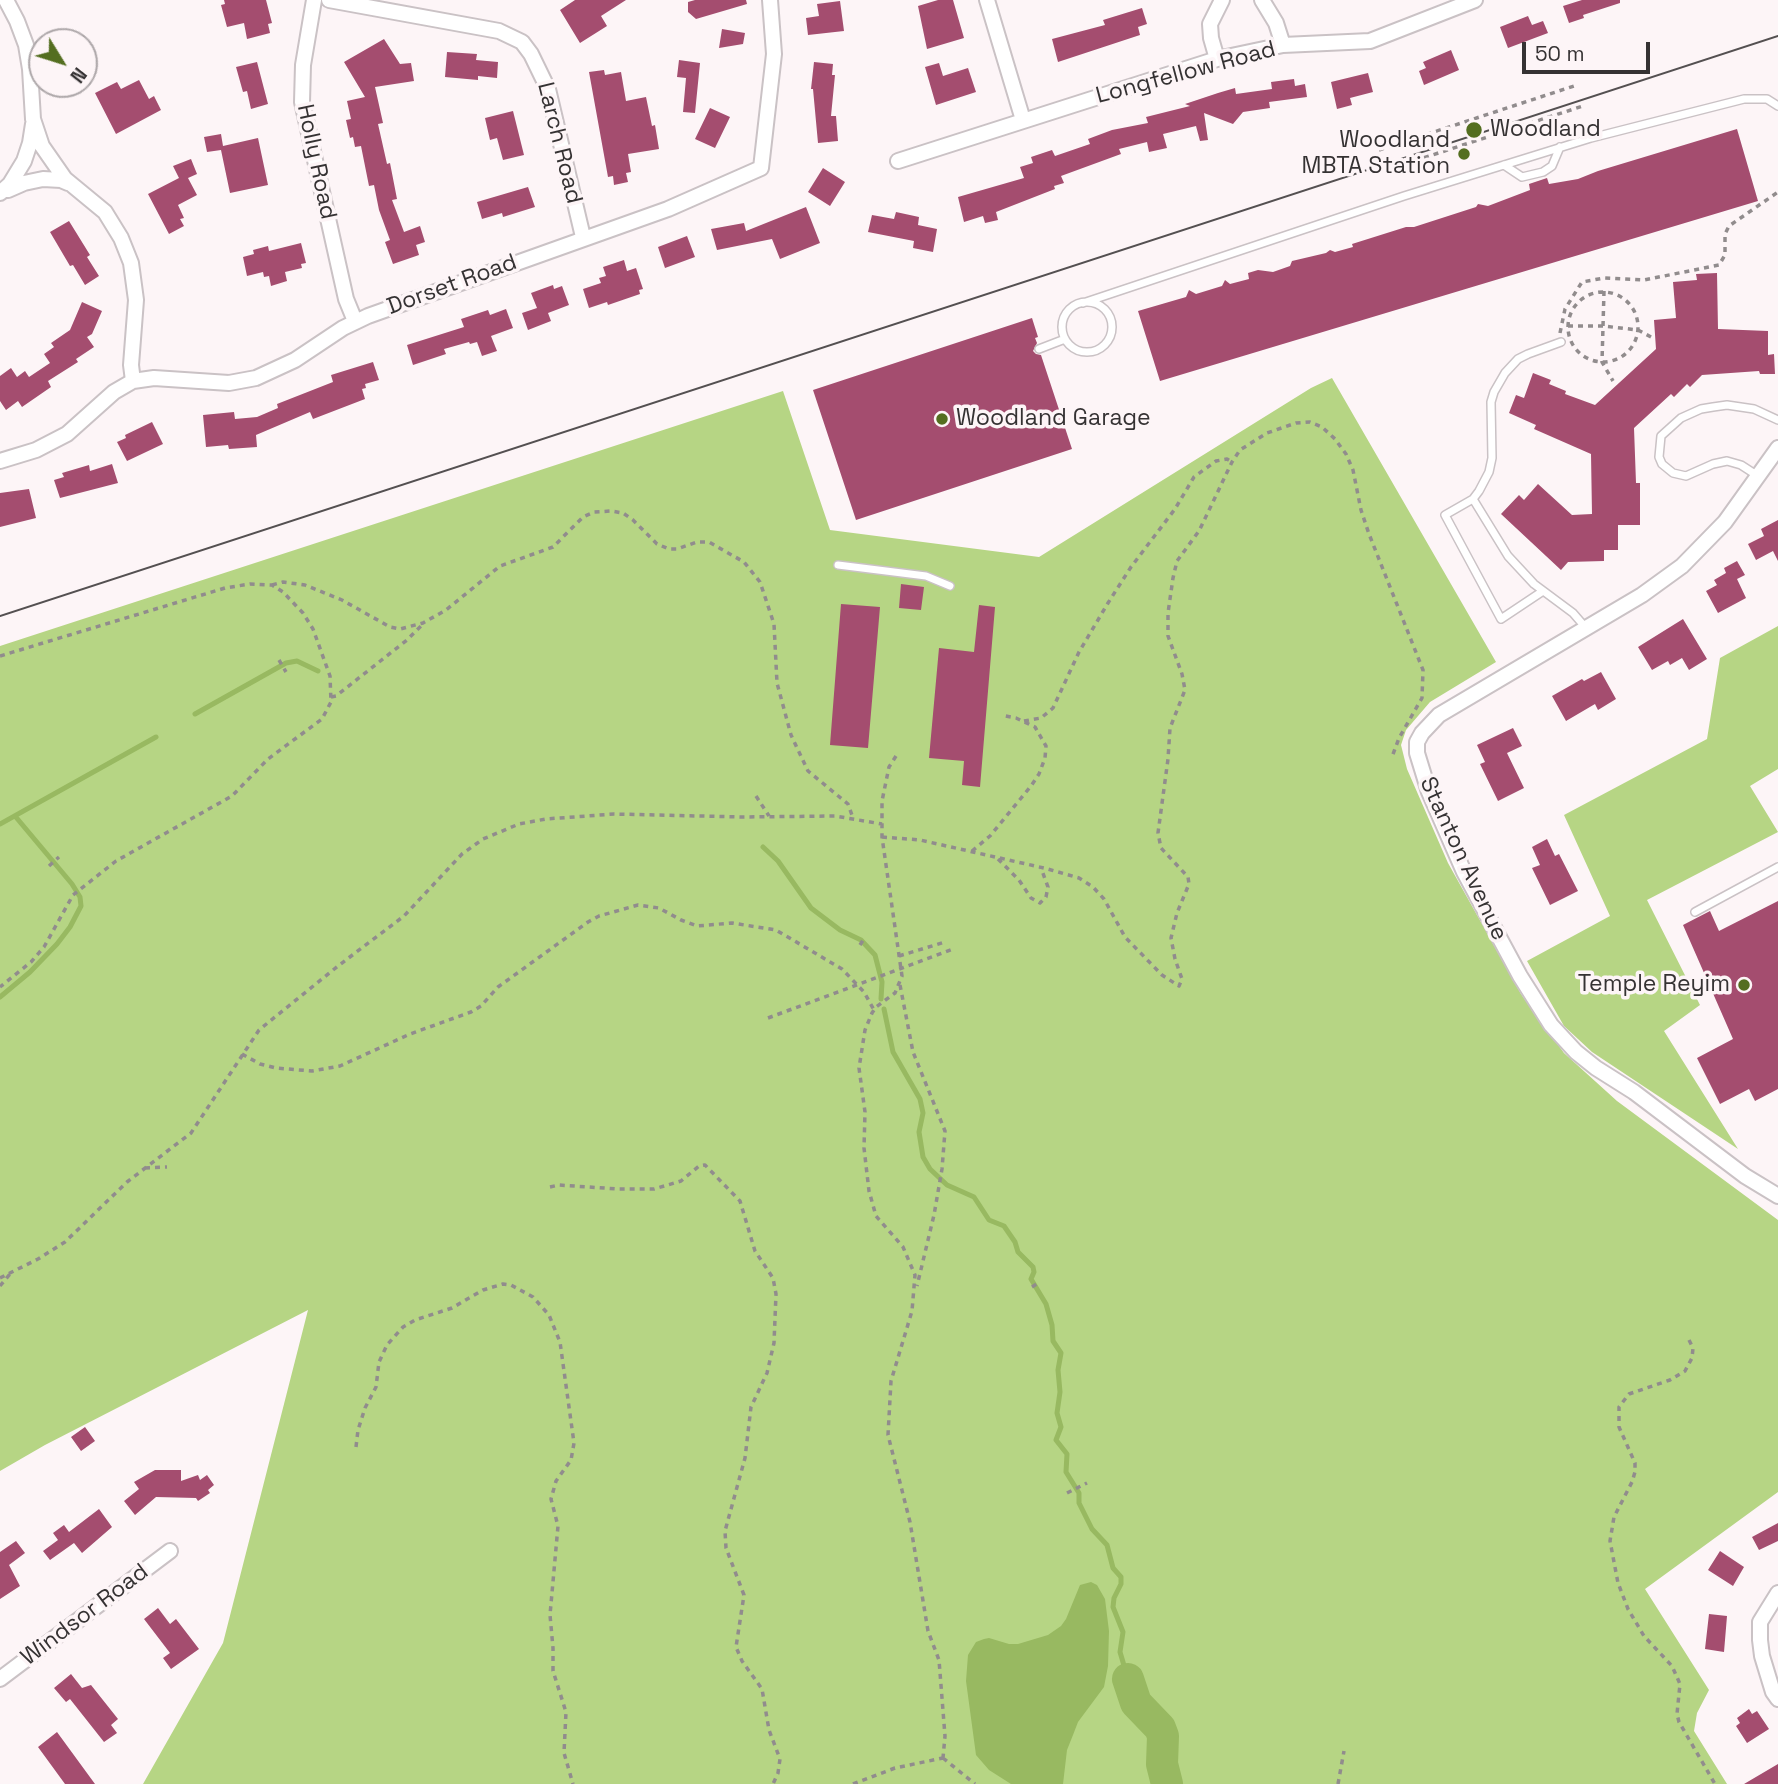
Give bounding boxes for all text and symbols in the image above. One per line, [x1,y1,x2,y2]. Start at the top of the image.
north arrow [28,28,98,98]
scale bar [1526,28,1654,72]
street label: Longfellow Road [1093,36,1279,110]
text: 50 m [1535,40,1585,67]
text: N [65,62,92,88]
street label: Larch Road [531,79,587,207]
street label: Holly Road [290,102,342,222]
place label: Woodland [1490,116,1601,144]
marker: Woodland [1464,120,1484,140]
place label: Woodland MBTA Station [1301,127,1450,181]
marker: Woodland MBTA Station [1456,146,1472,162]
street label: Dorset Road [383,249,521,321]
place label: Woodland Garage [956,405,1151,433]
marker: Woodland Garage [934,411,950,427]
street label: Stanton Avenue [1413,773,1513,945]
place label: Temple Reyim [1578,971,1730,999]
marker: Temple Reyim [1736,977,1752,993]
street label: Windsor Road [16,1558,154,1672]

